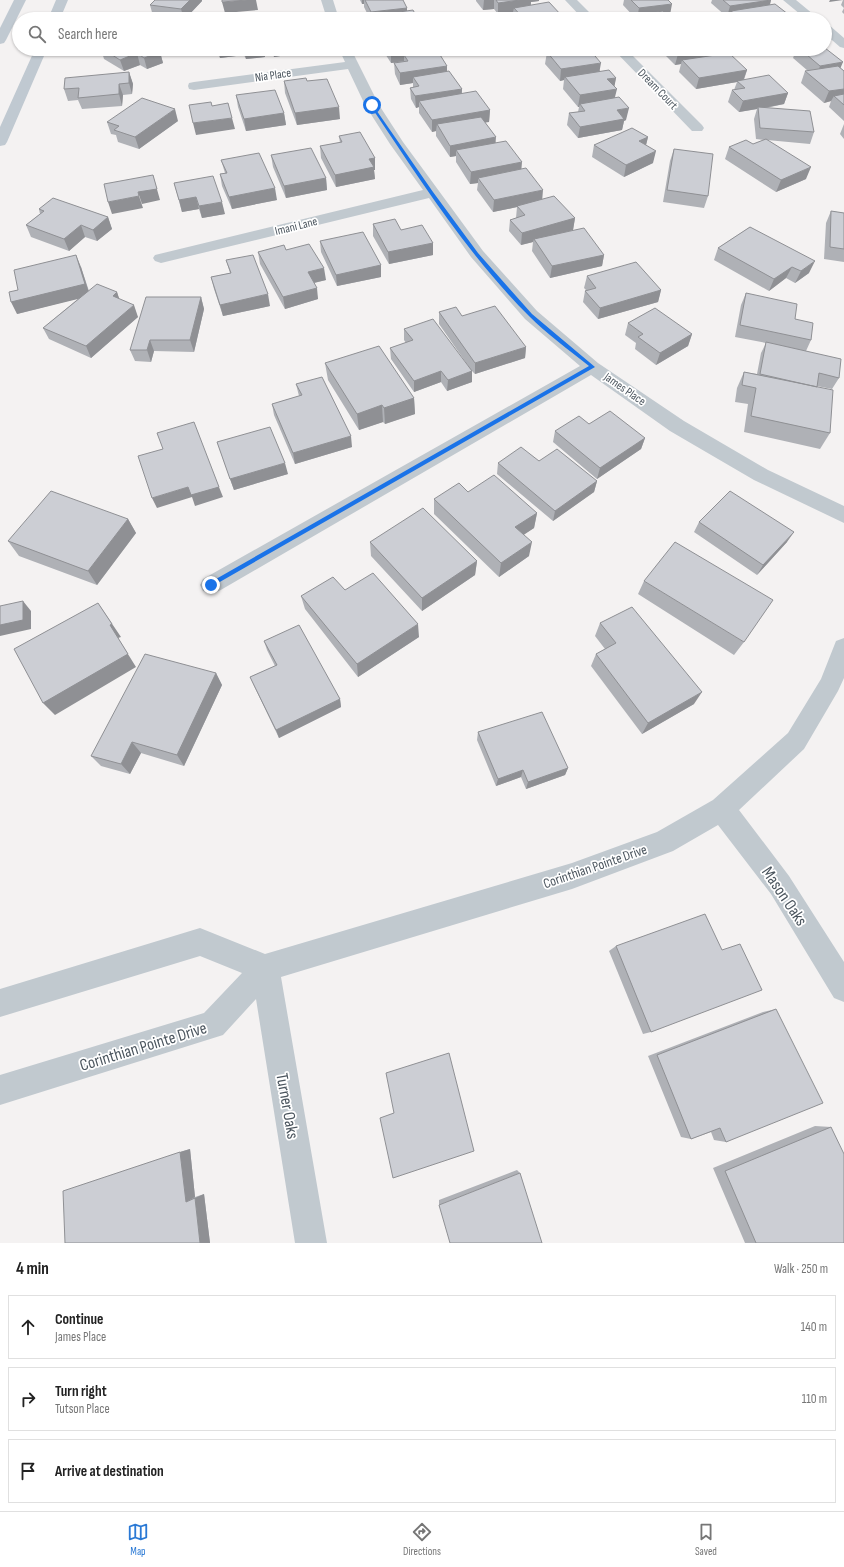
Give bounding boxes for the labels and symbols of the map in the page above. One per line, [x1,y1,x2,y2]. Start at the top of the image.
street label: Nia Place [254,66,292,85]
street label: Dream Court [634,66,681,113]
route start [363,96,381,114]
street label: Imani Lane [273,214,319,239]
street label: James Place [600,369,649,409]
route end [202,576,220,594]
street label: Corinthian Pointe Drive [541,841,649,892]
street label: Mason Oaks [757,863,811,930]
street label: Corinthian Pointe Drive [77,1018,209,1076]
street label: Turner Oaks [271,1072,303,1141]

